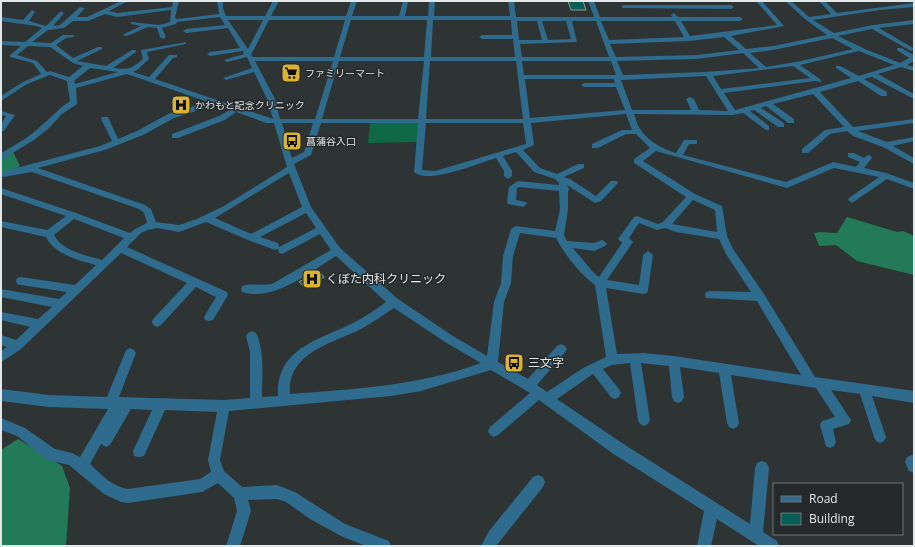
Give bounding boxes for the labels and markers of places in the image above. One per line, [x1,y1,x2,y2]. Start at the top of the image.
supermarket icon: ファミリーマート [280,62,302,84]
place label: ファミリーマート [305,66,385,80]
hospital icon: かわもと記念クリニック [170,94,192,116]
place label: かわもと記念クリニック [195,98,305,112]
bus stop icon: 菖蒲谷入口 [281,130,303,152]
place label: 菖蒲谷入口 [306,134,356,148]
hospital icon: くぼた内科クリニック [301,268,323,290]
place label: くぼた内科クリニック [326,270,446,287]
bus stop icon: 三文字 [503,352,525,374]
place label: 三文字 [528,354,564,371]

